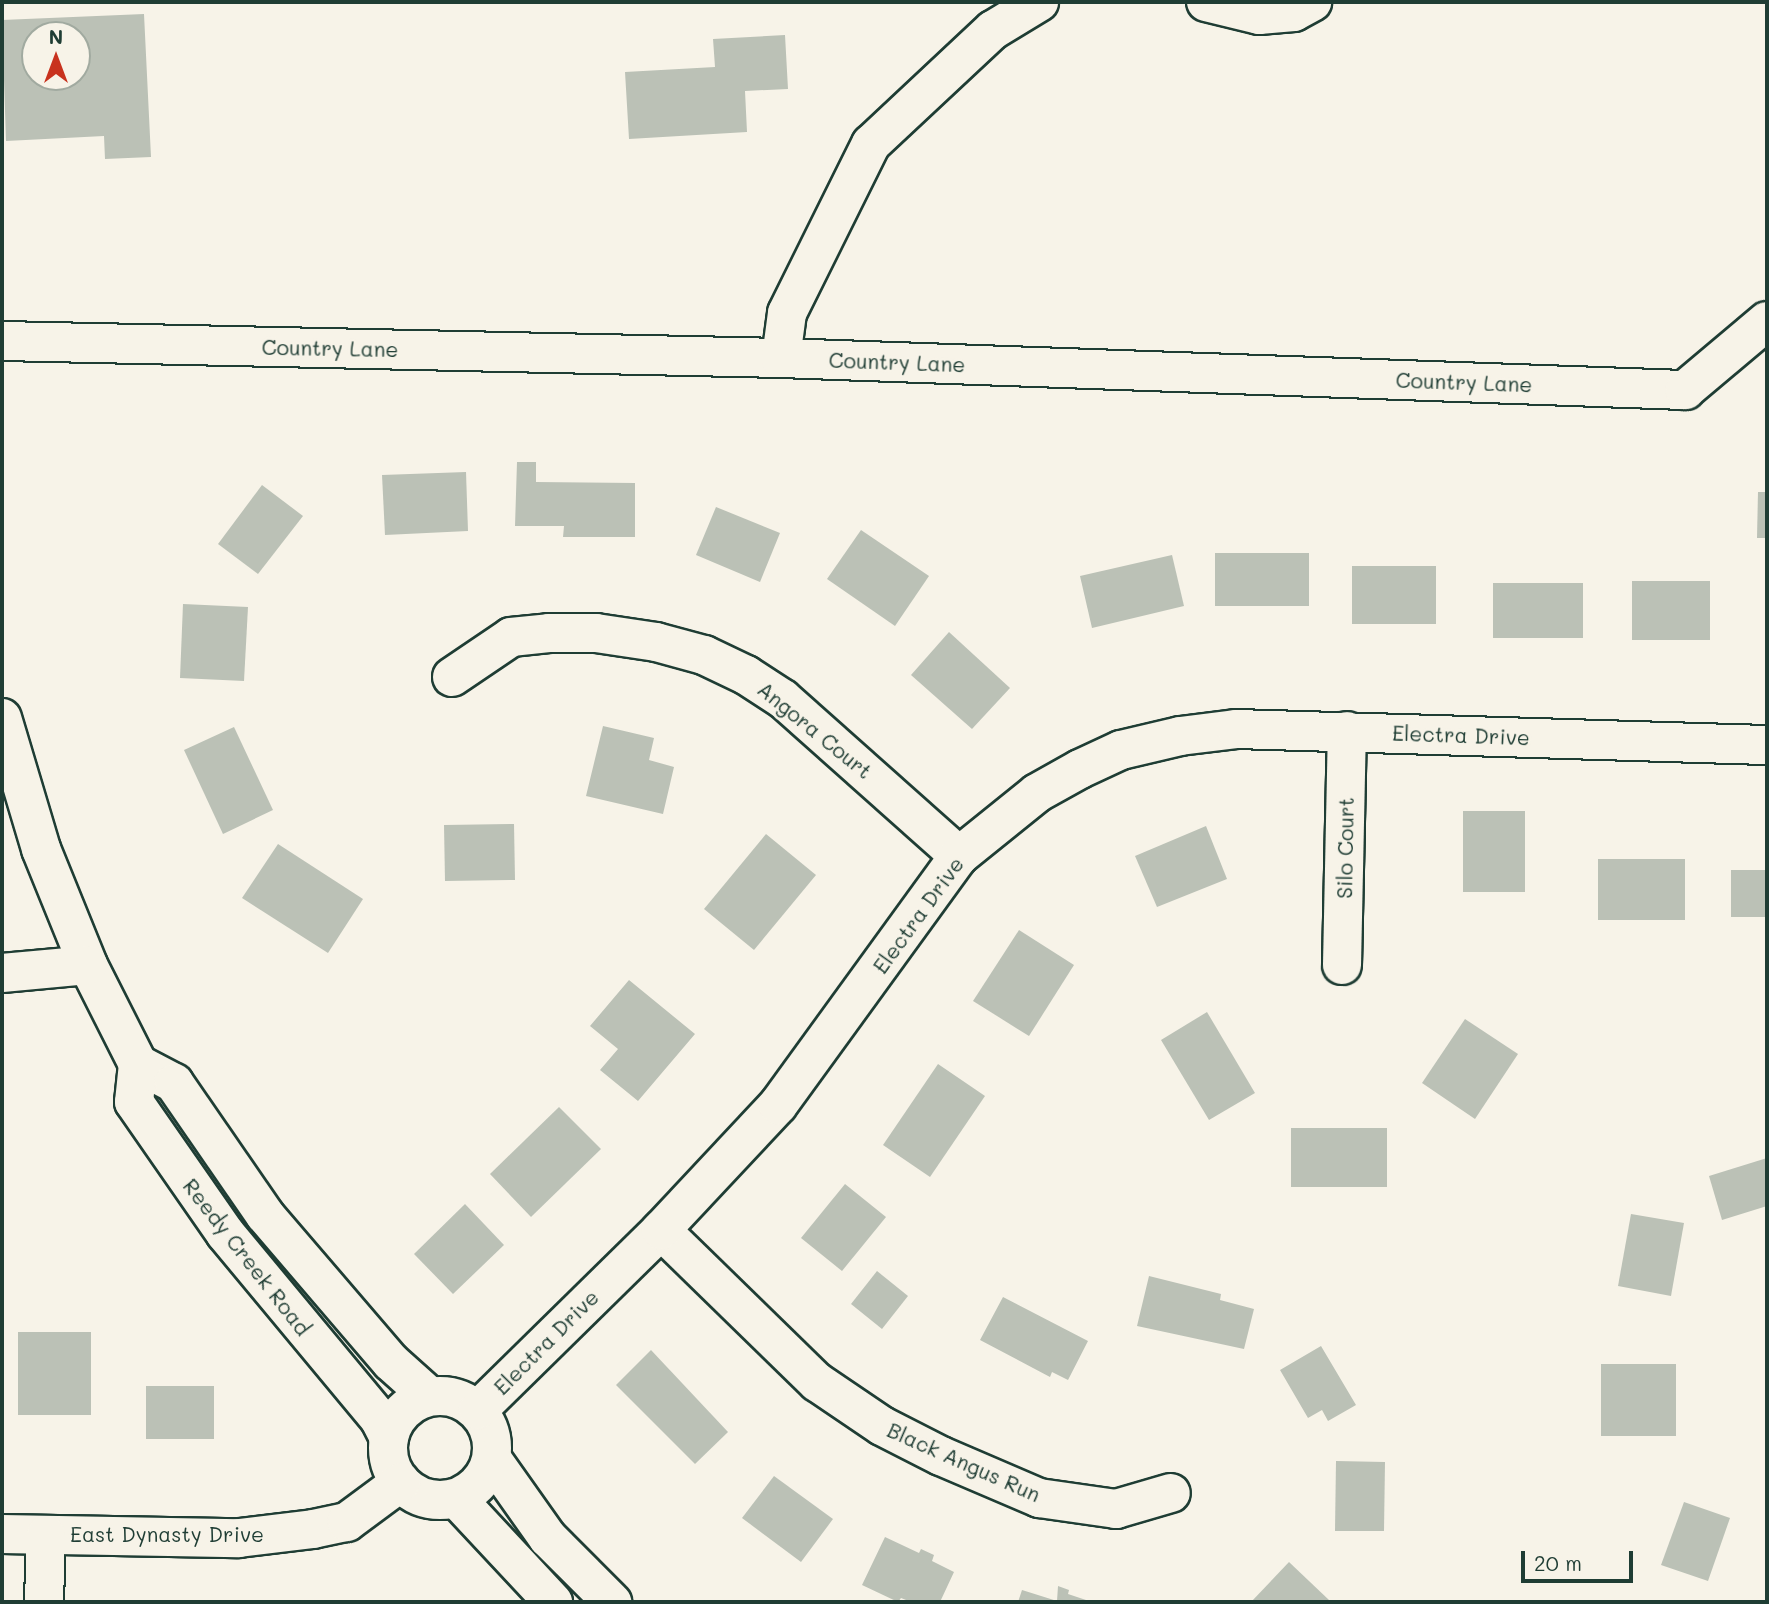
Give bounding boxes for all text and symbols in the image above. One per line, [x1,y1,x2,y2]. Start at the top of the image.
north arrow [21,21,91,91]
text: N [49,24,63,49]
street label: Country Lane [261,334,399,362]
street label: Country Lane [828,347,966,377]
street label: Country Lane [1395,367,1533,397]
street label: Angora Court [753,676,877,784]
street label: Electra Drive [1392,720,1530,750]
street label: Silo Court [1332,797,1358,899]
street label: Electra Drive [867,852,969,978]
street label: Reedy Creek Road [178,1174,316,1340]
street label: Electra Drive [488,1284,604,1400]
street label: Black Angus Run [884,1417,1044,1507]
street label: East Dynasty Drive [70,1521,264,1547]
scale bar [1524,1538,1636,1582]
text: 20 m [1534,1549,1582,1576]

